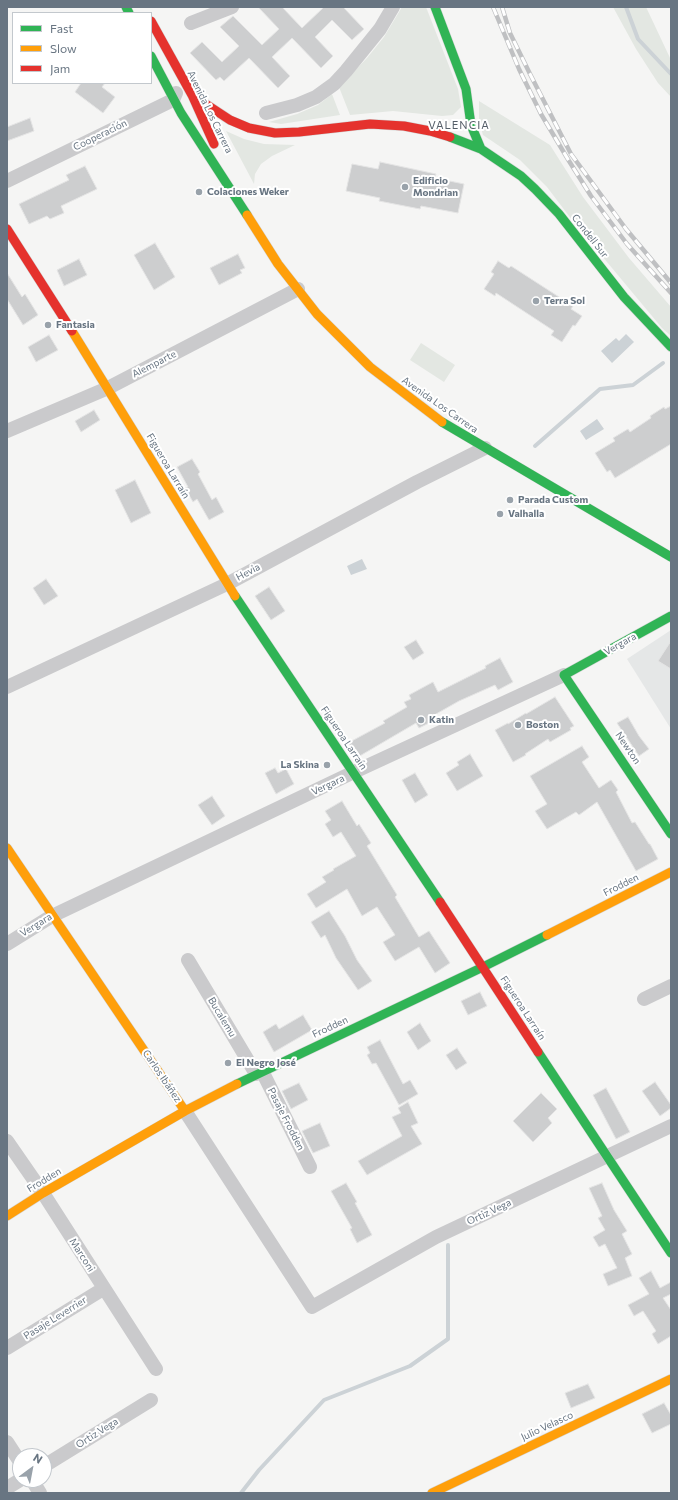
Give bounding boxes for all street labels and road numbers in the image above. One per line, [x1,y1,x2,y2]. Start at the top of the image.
street label: Avenida Los Carrera [185,69,235,155]
street label: Cooperación [71,117,129,153]
street label: Condell Sur [569,212,611,260]
street label: Alemparte [130,348,178,380]
street label: Avenida Los Carrera [400,374,480,436]
street label: Figueroa Larraín [144,431,192,501]
street label: Hevia [234,561,262,583]
street label: Vergara [602,630,638,658]
street label: Figueroa Larraín [318,704,370,772]
street label: Newton [613,730,643,766]
street label: Vergara [310,772,346,798]
street label: Frodden [601,871,641,899]
street label: Vergara [18,911,54,939]
street label: Figueroa Larraín [498,974,548,1042]
street label: Bucalemu [205,995,239,1039]
street label: Frodden [310,1014,350,1040]
street label: Carlos Ibáñez [140,1047,184,1105]
street label: Pasaje Frodden [265,1086,307,1152]
street label: Frodden [25,1165,63,1195]
street label: Ortiz Vega [465,1196,513,1228]
street label: Marconi [67,1236,97,1274]
street label: Pasaje Leverrier [21,1294,89,1342]
street label: Julio Velasco [519,1409,575,1443]
street label: Ortiz Vega [74,1415,120,1451]

